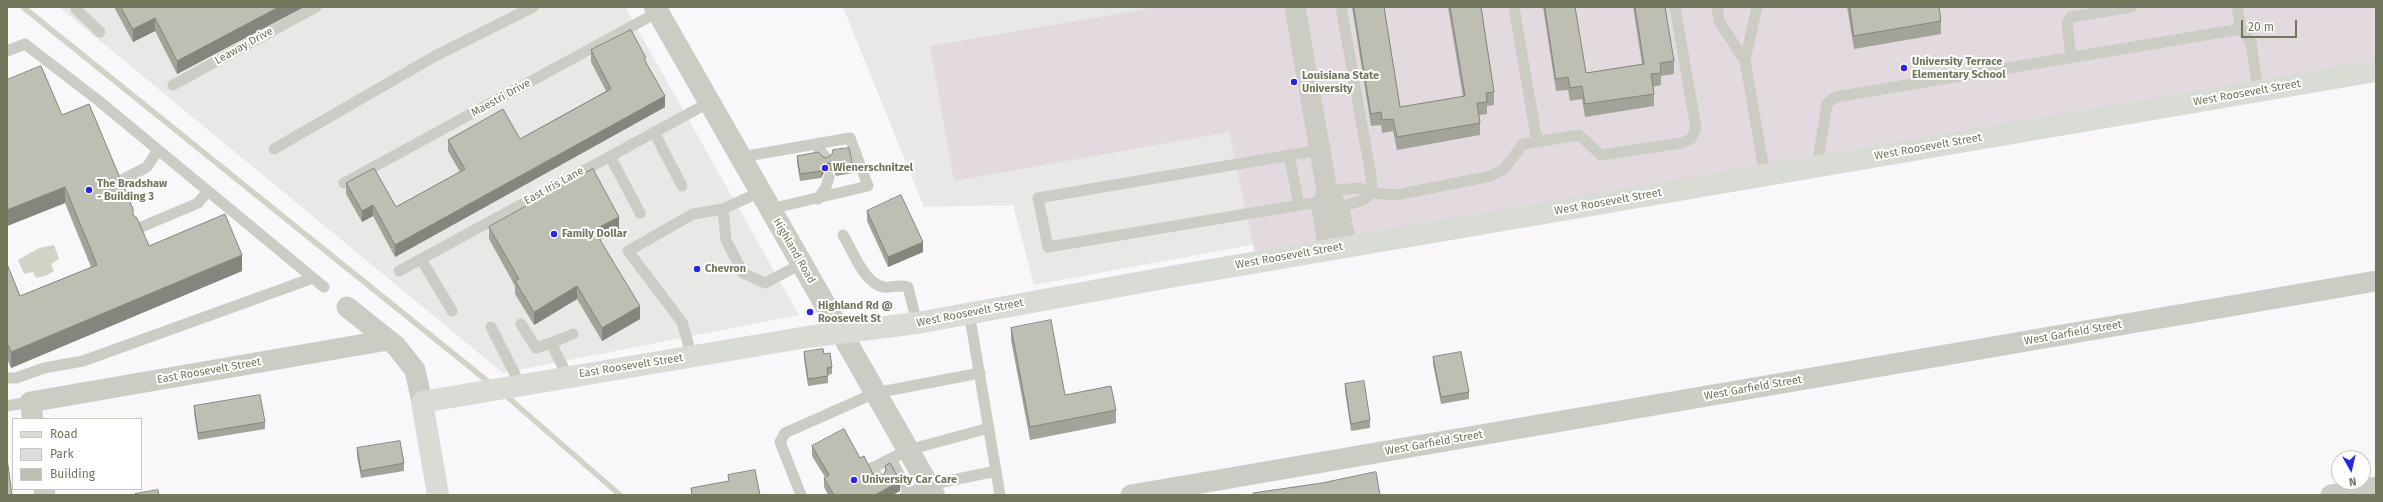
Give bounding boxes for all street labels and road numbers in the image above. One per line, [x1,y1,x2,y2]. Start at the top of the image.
street label: Leaway Drive [213,25,275,67]
street label: Maestri Drive [469,76,533,120]
street label: West Roosevelt Street [2192,77,2302,109]
street label: West Roosevelt Street [1873,131,1983,163]
street label: East Iris Lane [522,164,586,208]
street label: West Roosevelt Street [1553,186,1663,218]
street label: Highland Road [770,216,818,286]
street label: West Roosevelt Street [1234,240,1344,272]
street label: West Roosevelt Street [915,296,1025,330]
street label: West Garfield Street [2023,318,2123,348]
street label: East Roosevelt Street [578,351,684,381]
street label: East Roosevelt Street [156,355,262,387]
street label: West Garfield Street [1703,373,1803,403]
street label: West Garfield Street [1384,428,1484,458]

